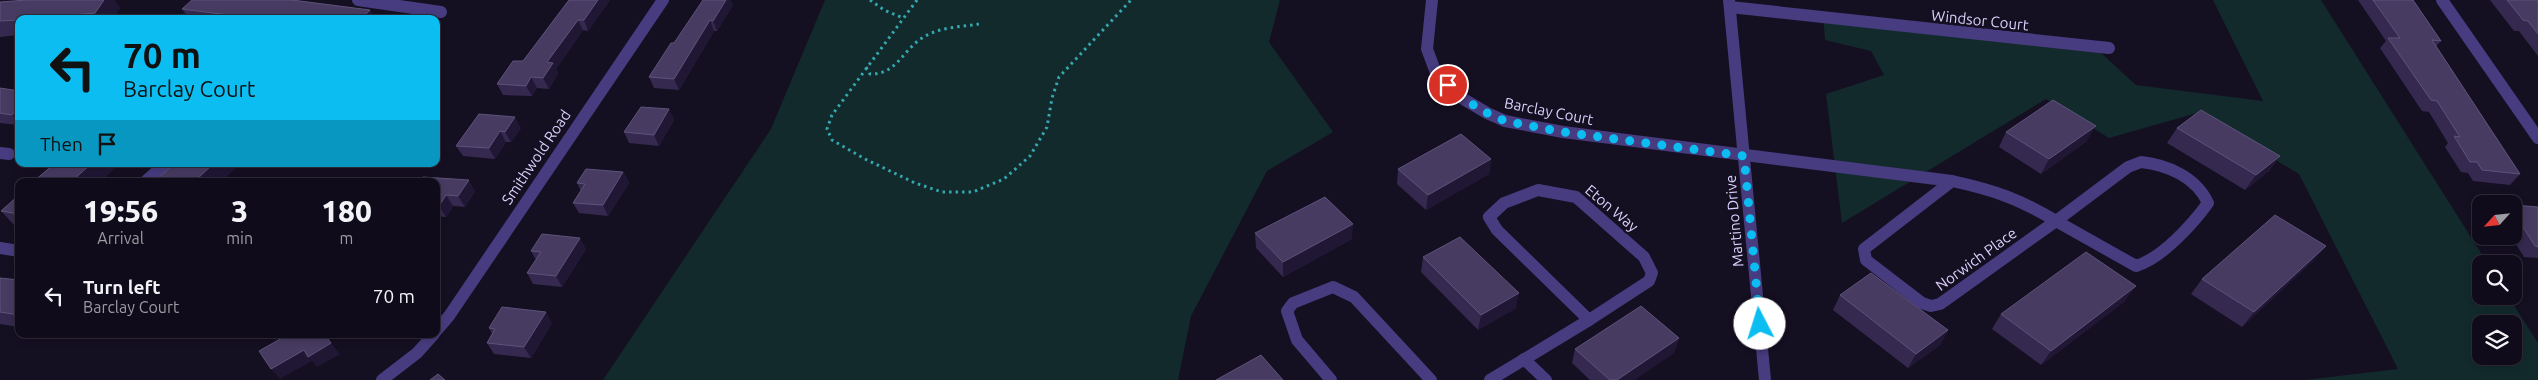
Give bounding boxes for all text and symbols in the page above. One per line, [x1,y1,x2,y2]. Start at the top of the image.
street label: Windsor Court [1931,6,2030,34]
icon: left [40,35,105,100]
text: 70 m [123,35,201,75]
pin [1427,64,1469,106]
icon: arrive [1434,71,1462,99]
text: Barclay Court [123,76,255,101]
street label: Barclay Court [1503,94,1595,128]
street label: Smithwold Road [498,107,574,207]
icon: arrive [93,130,121,158]
text: Then [40,133,83,155]
street label: Martino Drive [1722,174,1746,268]
street label: Eton Way [1582,181,1642,235]
text: 19:56 [83,194,158,228]
text: 3 [231,194,248,228]
text: 180 [321,194,372,228]
north arrow [2472,195,2522,245]
map controls [2472,195,2522,365]
street label: Norwich Place [1932,224,2020,294]
text: Arrival [97,229,144,247]
text: min [226,229,253,247]
text: m [340,229,353,247]
button: search [2472,255,2522,305]
text: Turn left [83,276,161,298]
icon: left [40,282,68,310]
text: 70 m [373,285,415,307]
position arrow [1733,297,1785,349]
text: Barclay Court [83,298,179,316]
button: layers [2472,315,2522,365]

